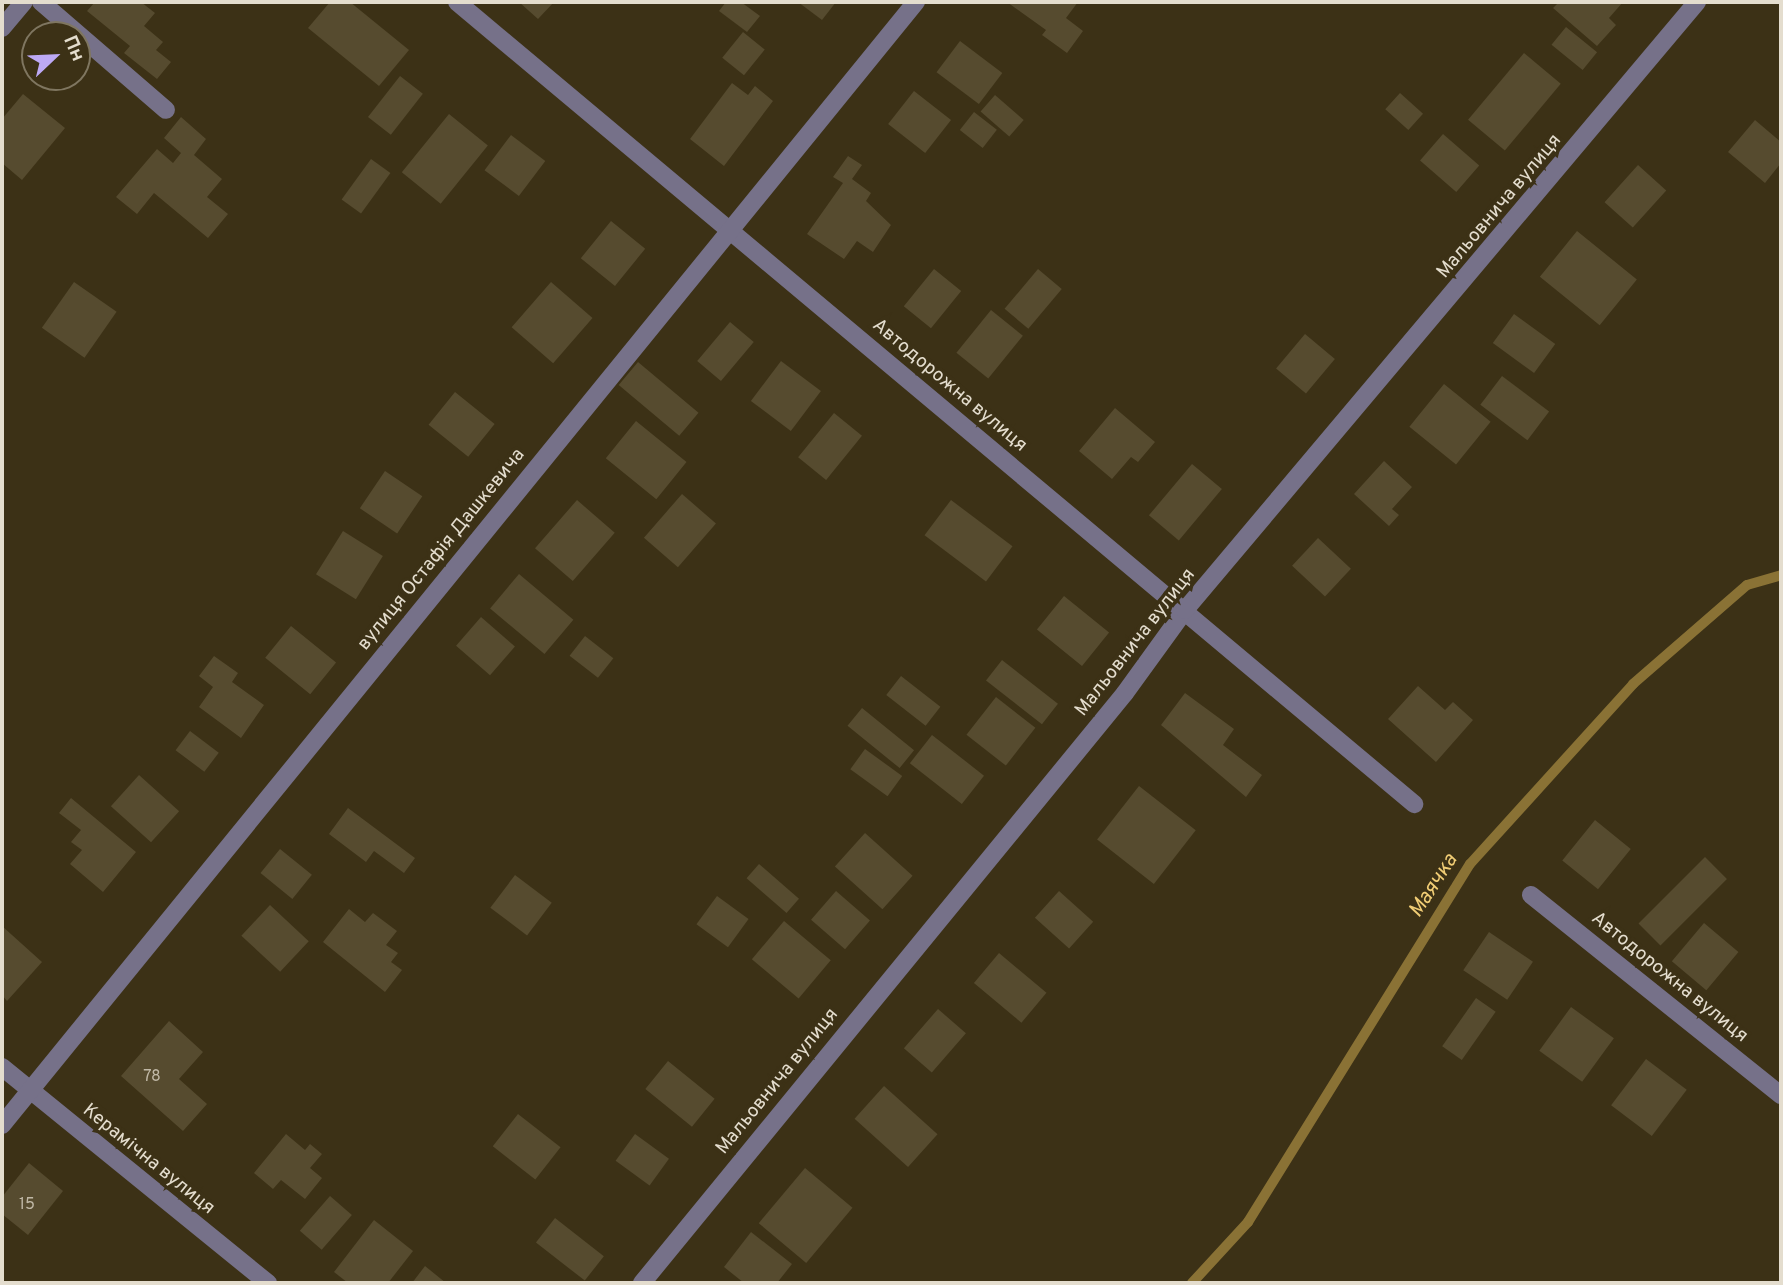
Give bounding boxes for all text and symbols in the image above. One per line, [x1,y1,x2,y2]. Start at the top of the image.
north arrow [21,21,91,91]
text: Пн [57,32,90,65]
street label: Мальовнича вулиця [1433,130,1567,284]
street label: Автодорожна вулиця [867,315,1031,457]
street label: вулиця Остафія Дашкевича [353,444,531,656]
street label: Мальовнича вулиця [1071,564,1201,722]
water label: Маячка [1404,849,1464,923]
street label: Автодорожна вулиця [1586,908,1752,1048]
street label: Мальовнича вулиця [712,1004,844,1160]
house number: 78 [143,1067,161,1087]
street label: Керамічна вулиця [77,1100,219,1220]
house number: 15 [19,1195,35,1215]

